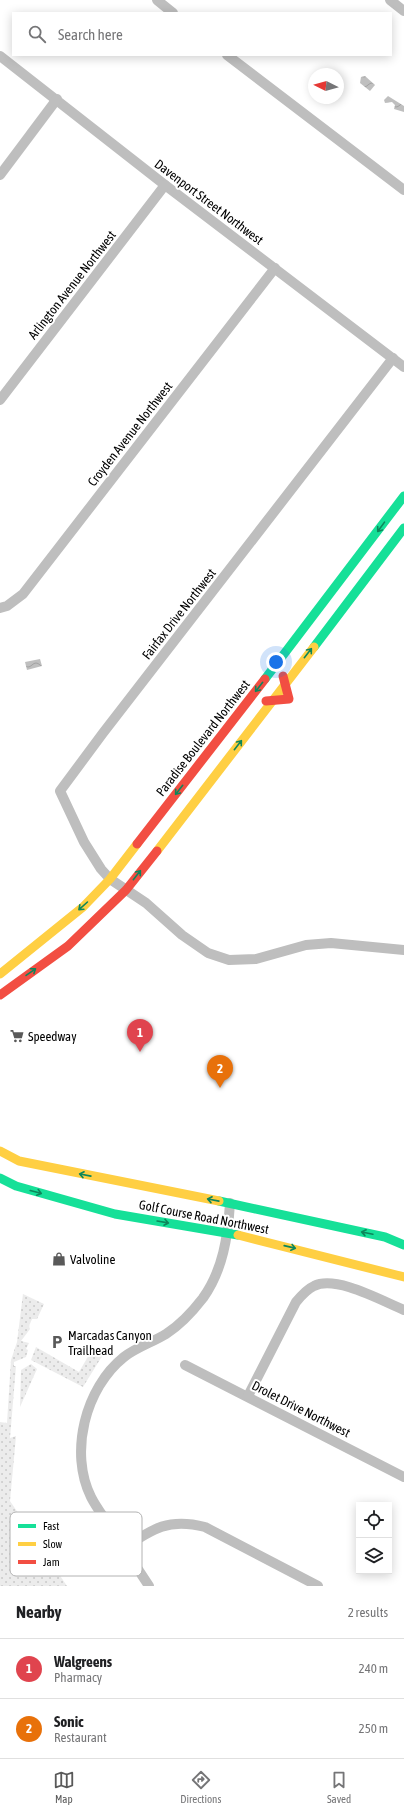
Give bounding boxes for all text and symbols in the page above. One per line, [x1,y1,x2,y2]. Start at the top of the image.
search box [12,12,392,56]
icon: search [26,23,48,45]
text: Search here [58,26,123,43]
north arrow [308,68,344,104]
street label: Davenport Street Northwest [152,156,266,248]
street label: Arlington Avenue Northwest [25,228,119,342]
street label: Croyden Avenue Northwest [85,379,176,489]
one-way arrow [377,522,385,533]
street label: Fairfax Drive Northwest [139,566,219,662]
one-way arrow [304,647,312,658]
your location [266,652,286,672]
street label: Paradise Boulevard Northwest [153,677,253,799]
one-way arrow [254,681,263,692]
one-way arrow [233,740,242,751]
one-way arrow [175,784,184,795]
one-way arrow [133,870,142,881]
one-way arrow [78,902,88,911]
one-way arrow [26,968,37,976]
pin: 1 [127,1019,153,1052]
supermarket icon: Speedway [9,1028,25,1044]
place label: Speedway [28,1029,77,1044]
pin: 2 [207,1055,233,1088]
one-way arrow [79,1171,92,1179]
one-way arrow [30,1189,43,1196]
one-way arrow [207,1196,220,1204]
street label: Golf Course Road Northwest [138,1197,271,1237]
one-way arrow [156,1218,169,1226]
one-way arrow [361,1229,374,1237]
one-way arrow [283,1244,296,1252]
shop icon: Valvoline [51,1251,67,1267]
place label: Valvoline [70,1252,115,1267]
place label: Marcadas Canyon Trailhead [68,1328,152,1358]
parking icon: Marcadas Canyon Trailhead [49,1334,65,1350]
street label: Drolet Drive Northwest [249,1378,353,1440]
map controls [356,1502,392,1574]
button: locate [356,1502,392,1538]
legend [10,1512,142,1576]
text: Fast [43,1520,59,1532]
text: Slow [43,1538,62,1550]
button: layers [356,1538,392,1574]
text: Jam [43,1556,60,1568]
text: Nearby [16,1602,62,1622]
text: 2 results [348,1605,388,1620]
text: Walgreens [54,1653,112,1670]
text: 1 [26,1661,32,1676]
text: 240 m [359,1661,388,1676]
text: Pharmacy [54,1670,102,1685]
text: Sonic [54,1713,84,1730]
text: 2 [26,1721,32,1736]
text: 250 m [359,1721,388,1736]
text: Restaurant [54,1730,107,1745]
tab: Map [53,1769,75,1805]
tab: Directions [180,1769,221,1805]
tab: Saved [327,1769,351,1805]

